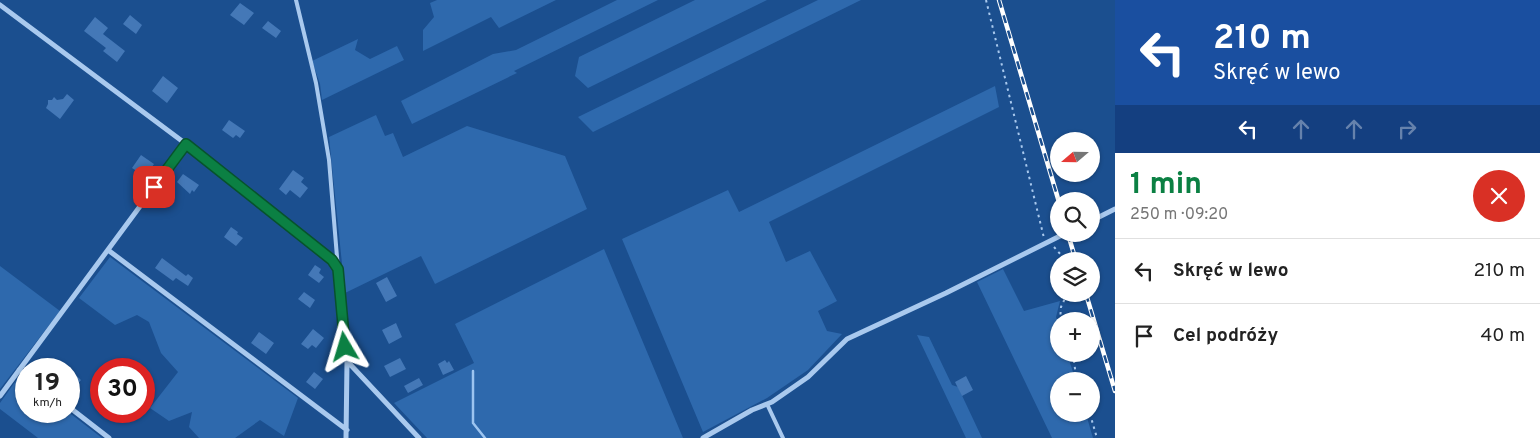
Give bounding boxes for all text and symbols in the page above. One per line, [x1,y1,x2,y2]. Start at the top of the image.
text: 210 m [1213,17,1311,61]
icon: left [1130,20,1195,85]
text: Skręć w lewo [1213,60,1341,87]
icon: left [1234,115,1262,143]
icon: ahead [1287,115,1315,143]
icon: ahead [1340,115,1368,143]
icon: right [1393,115,1421,143]
north arrow [1050,132,1100,182]
map controls [1050,132,1100,422]
pin [133,166,175,208]
text: 1 min [1130,167,1202,204]
button: close [1473,170,1525,222]
icon: arrive [140,173,168,201]
button: search [1050,192,1100,242]
text: 250 m · 09:20 [1130,205,1228,225]
button: layers [1050,252,1100,302]
icon: left [1130,257,1158,285]
text: Skręć w lewo [1173,259,1288,283]
text: 210 m [1474,259,1525,283]
button: + [1050,312,1100,362]
position arrow [318,320,370,372]
icon: arrive [1130,322,1158,350]
text: Cel podróży [1173,324,1278,348]
text: 40 m [1480,324,1525,348]
speed limit sign: 30 [90,358,155,423]
text: 19 [35,368,60,400]
button: − [1050,372,1100,422]
text: km/h [33,395,62,411]

